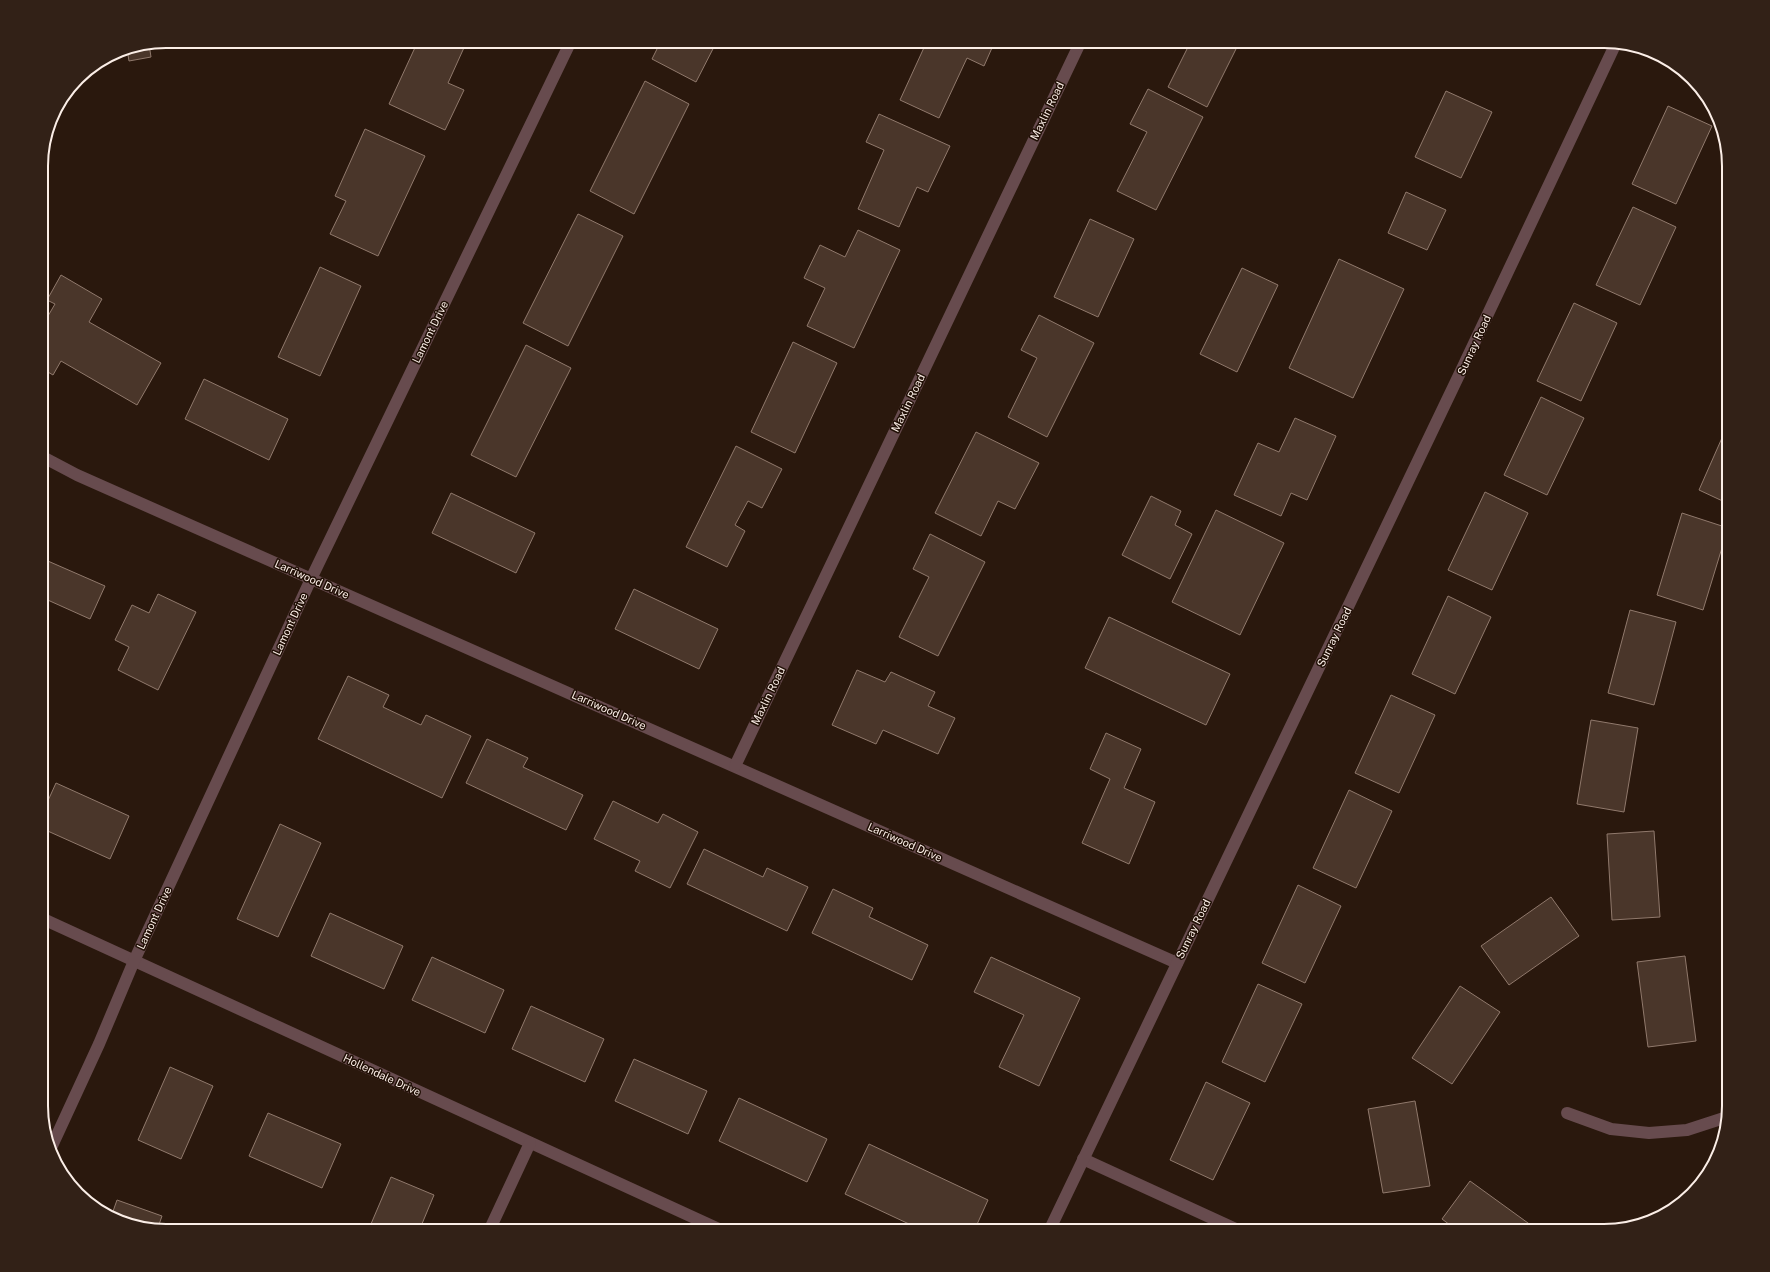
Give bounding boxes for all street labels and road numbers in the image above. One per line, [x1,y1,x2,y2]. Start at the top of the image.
street label: Maxlin Road [1028,80,1066,142]
street label: Lamont Drive [410,299,450,365]
street label: Sunray Road [1455,313,1493,377]
street label: Maxlin Road [889,372,927,434]
street label: Larriwood Drive [273,557,351,601]
street label: Lamont Drive [270,591,310,657]
street label: Sunray Road [1314,605,1354,669]
street label: Maxlin Road [749,665,787,727]
street label: Larriwood Drive [570,688,648,732]
street label: Larriwood Drive [866,820,944,864]
street label: Lamont Drive [134,885,174,951]
street label: Sunray Road [1173,897,1213,961]
street label: Hollendale Drive [341,1052,423,1098]

